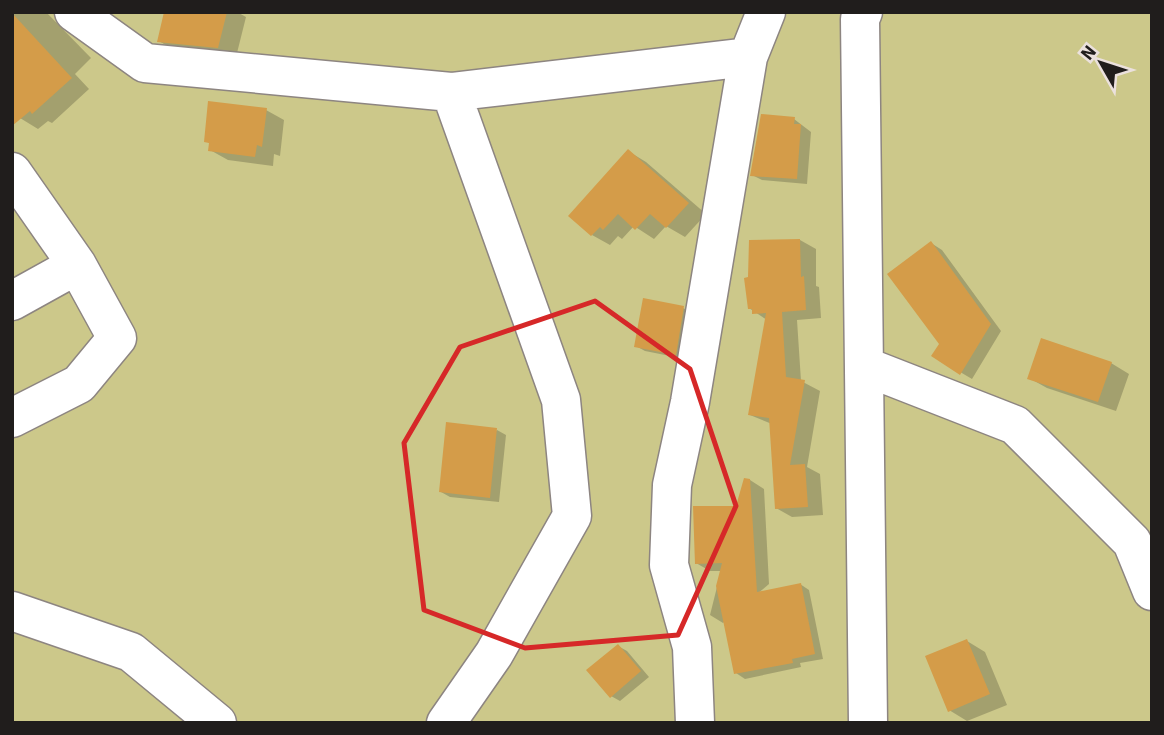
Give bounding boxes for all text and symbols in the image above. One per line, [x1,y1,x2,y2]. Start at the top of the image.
north arrow [1066,28,1136,98]
text: N [1074,40,1103,67]

